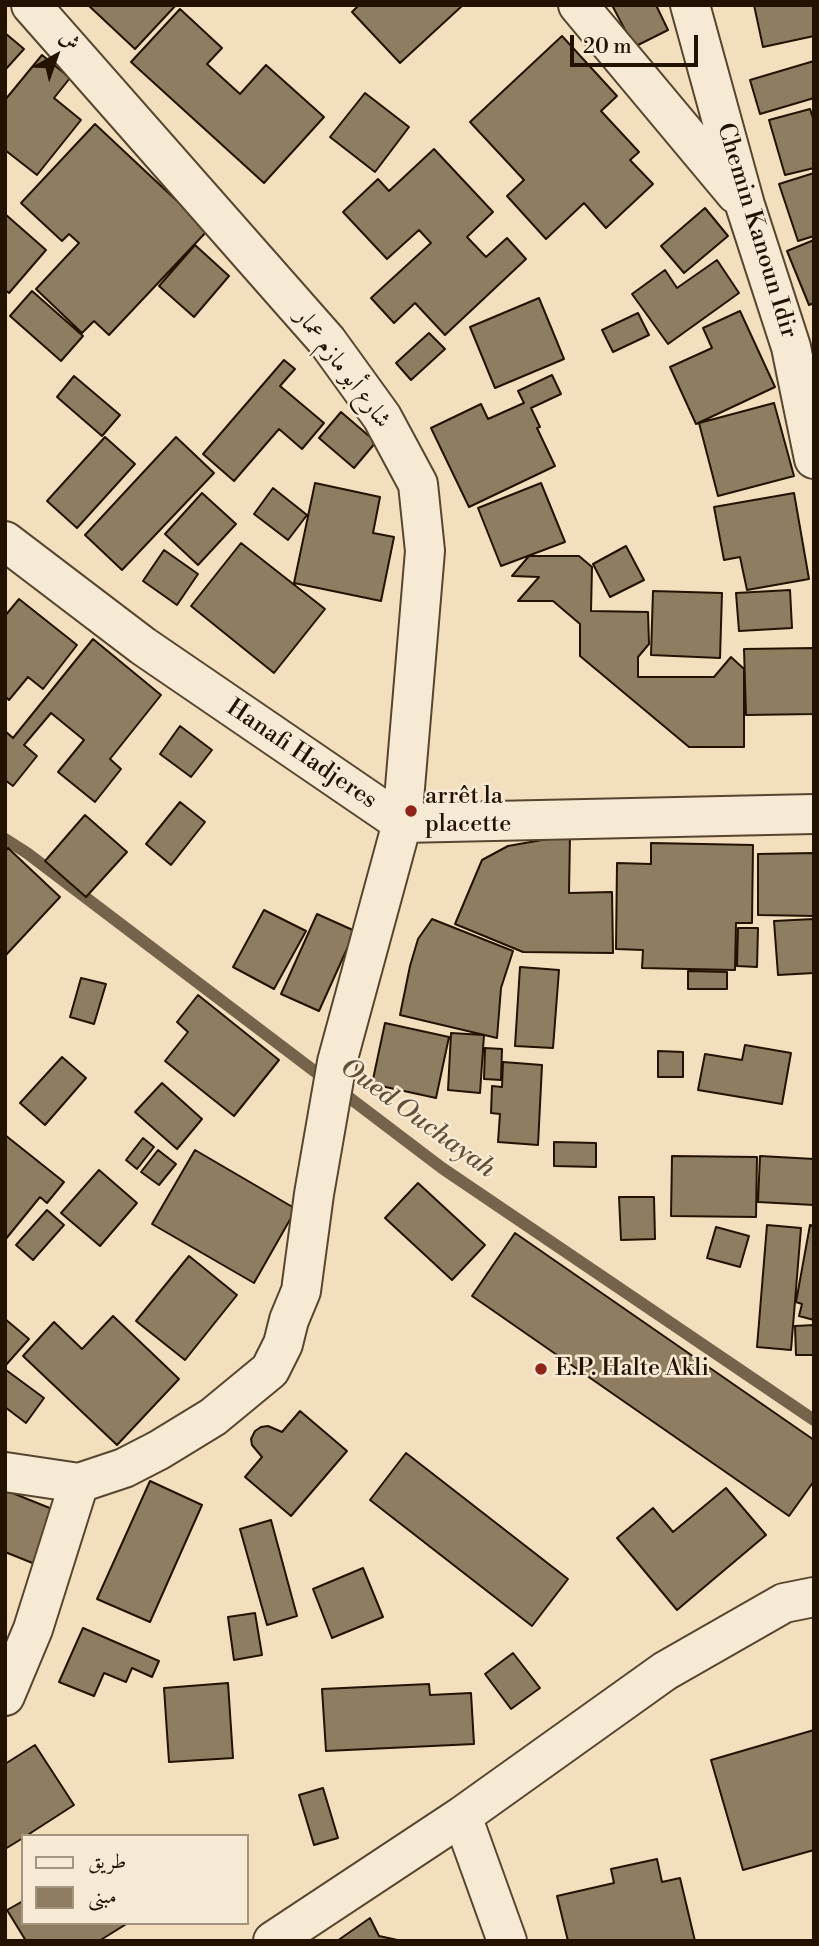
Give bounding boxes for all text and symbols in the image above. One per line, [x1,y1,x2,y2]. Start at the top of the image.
north arrow [21,21,91,91]
scale bar [574,21,702,65]
text: ش [55,25,84,55]
text: 20 m [583,34,632,60]
street label: Chemin Kanoun Idir [710,120,802,342]
street label: شارع أبو مازم عمار [288,304,396,434]
street label: Hanafi Hadjeres [220,694,382,816]
place label: arrêt la placette [425,783,511,839]
marker: arrêt la placette [403,803,419,819]
water label: Oued Ouchayah [334,1052,500,1186]
place label: E.P. Halte Akli [555,1355,709,1383]
marker: E.P. Halte Akli [533,1361,549,1377]
legend [21,1834,248,1925]
text: طريق [88,1849,126,1875]
text: مبنى [88,1884,117,1910]

